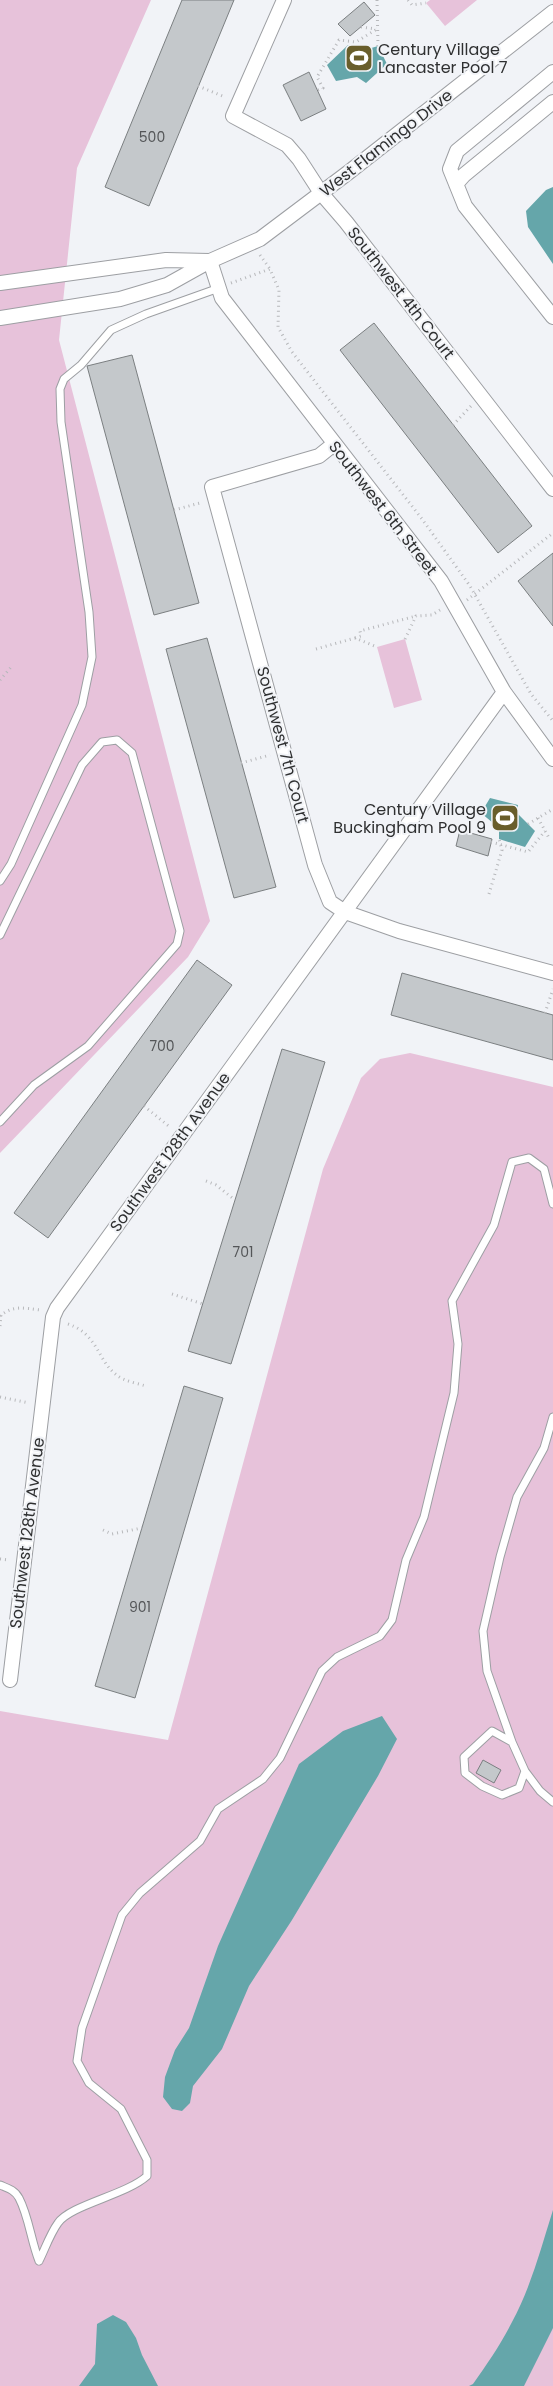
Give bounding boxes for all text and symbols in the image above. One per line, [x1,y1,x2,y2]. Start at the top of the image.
place label: Century Village Lancaster Pool 7 [378,38,508,79]
sports icon: Century Village Lancaster Pool 7 [344,43,374,73]
street label: West Flamingo Drive [315,84,457,202]
house number: 500 [139,127,165,147]
street label: Southwest 4th Court [342,222,460,364]
street label: Southwest 6th Street [323,436,443,580]
street label: Southwest 7th Court [251,664,315,826]
place label: Century Village Buckingham Pool 9 [333,798,486,839]
sports icon: Century Village Buckingham Pool 9 [490,803,520,833]
house number: 700 [149,1036,175,1056]
street label: Southwest 128th Avenue [104,1067,236,1237]
house number: 701 [233,1242,253,1262]
street label: Southwest 128th Avenue [4,1436,50,1630]
house number: 901 [129,1597,151,1617]

